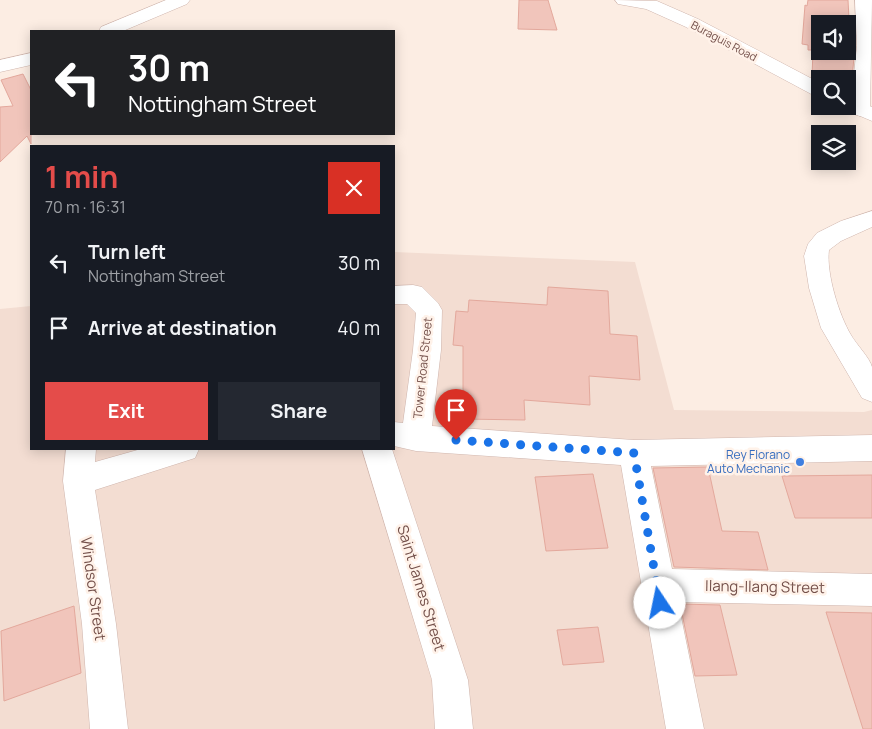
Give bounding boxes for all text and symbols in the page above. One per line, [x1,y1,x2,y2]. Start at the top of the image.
map controls [811,15,856,170]
button: sound [811,15,856,60]
street label: Buraguis Road [689,17,760,64]
text: 30 m [128,44,210,92]
icon: left [45,50,110,115]
button: search [811,70,856,115]
text: Nottingham Street [128,89,317,119]
button: layers [811,125,856,170]
text: 1 min [45,156,118,197]
button: close [328,162,380,214]
text: 70 m · 16:31 [45,196,126,218]
text: Turn left [88,239,166,265]
icon: left [45,249,73,277]
text: 30 m [338,250,380,276]
text: Nottingham Street [88,265,225,287]
icon: arrive [45,314,73,342]
text: Arrive at destination [88,315,277,341]
text: 40 m [337,315,380,341]
street label: Tower Road Street [409,316,436,419]
button: Exit [45,382,208,440]
button: Share [218,382,380,440]
pin [435,389,477,440]
icon: arrive [442,396,470,424]
place label: Rey Florano Auto Mechanic [707,446,790,477]
marker: Rey Florano Auto Mechanic [794,456,806,468]
street label: Saint James Street [392,522,451,653]
street label: Windsor Street [76,536,111,642]
street label: Ilang-Ilang Street [705,575,825,598]
position arrow [633,576,685,628]

